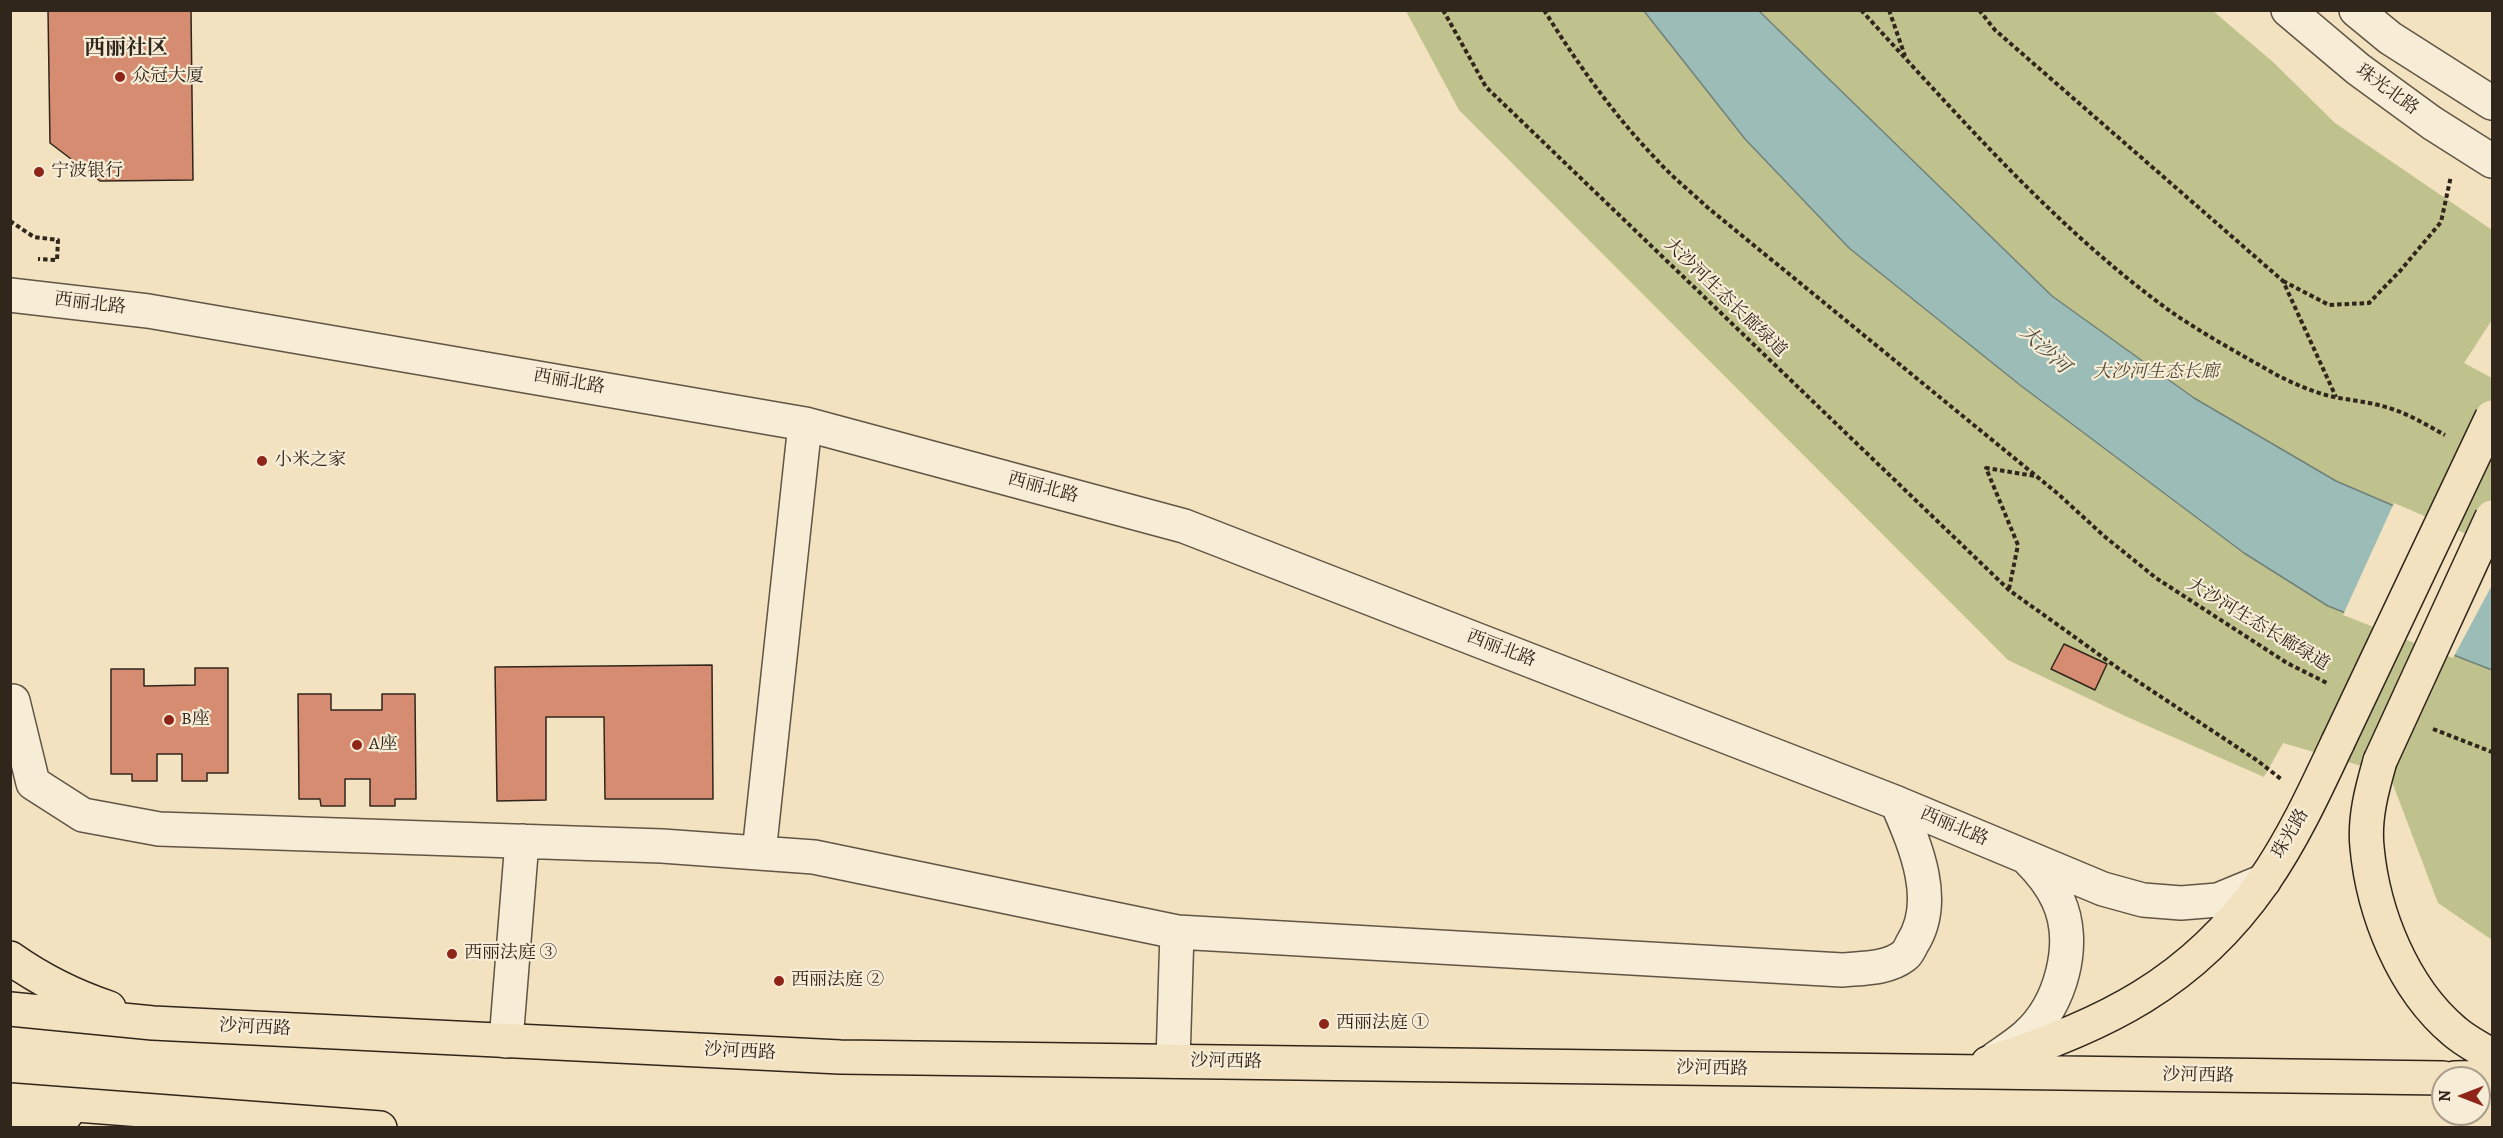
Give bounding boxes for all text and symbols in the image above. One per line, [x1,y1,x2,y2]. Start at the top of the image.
district label: 西丽社区 [84,36,168,62]
street label: 珠光北路 [2352,60,2422,120]
place label: 众冠大厦 [132,66,204,88]
marker: 众冠大厦 [113,70,127,84]
place label: 宁波银行 [51,161,123,183]
marker: 宁波银行 [32,165,46,179]
street label: 大沙河生态长廊绿道 [1659,234,1791,362]
street label: 西丽北路 [53,289,127,319]
water label: 大沙河 [2014,321,2074,379]
park label: 大沙河生态长廊 [2093,362,2219,384]
street label: 西丽北路 [532,365,606,399]
place label: 小米之家 [274,450,346,472]
marker: 小米之家 [255,454,269,468]
street label: 西丽北路 [1005,468,1081,508]
street label: 大沙河生态长廊绿道 [2183,574,2333,676]
street label: 西丽北路 [1464,626,1538,672]
place label: B座 [181,709,210,731]
marker: B座 [162,713,176,727]
place label: A座 [369,734,398,756]
marker: A座 [350,738,364,752]
street label: 西丽北路 [1917,803,1991,851]
street label: 珠光路 [2268,805,2314,863]
place label: 西丽法庭 ③ [464,943,558,965]
marker: 西丽法庭 ③ [445,947,459,961]
place label: 西丽法庭 ② [791,970,885,992]
marker: 西丽法庭 ② [772,974,786,988]
place label: 西丽法庭 ① [1336,1013,1430,1035]
street label: 沙河西路 [218,1015,292,1041]
marker: 西丽法庭 ① [1317,1017,1331,1031]
street label: 沙河西路 [703,1039,777,1065]
street label: 沙河西路 [1190,1051,1262,1073]
street label: 沙河西路 [1676,1058,1748,1080]
street label: 沙河西路 [2162,1065,2234,1087]
north arrow [2431,1066,2491,1126]
text: N [2434,1090,2456,1102]

